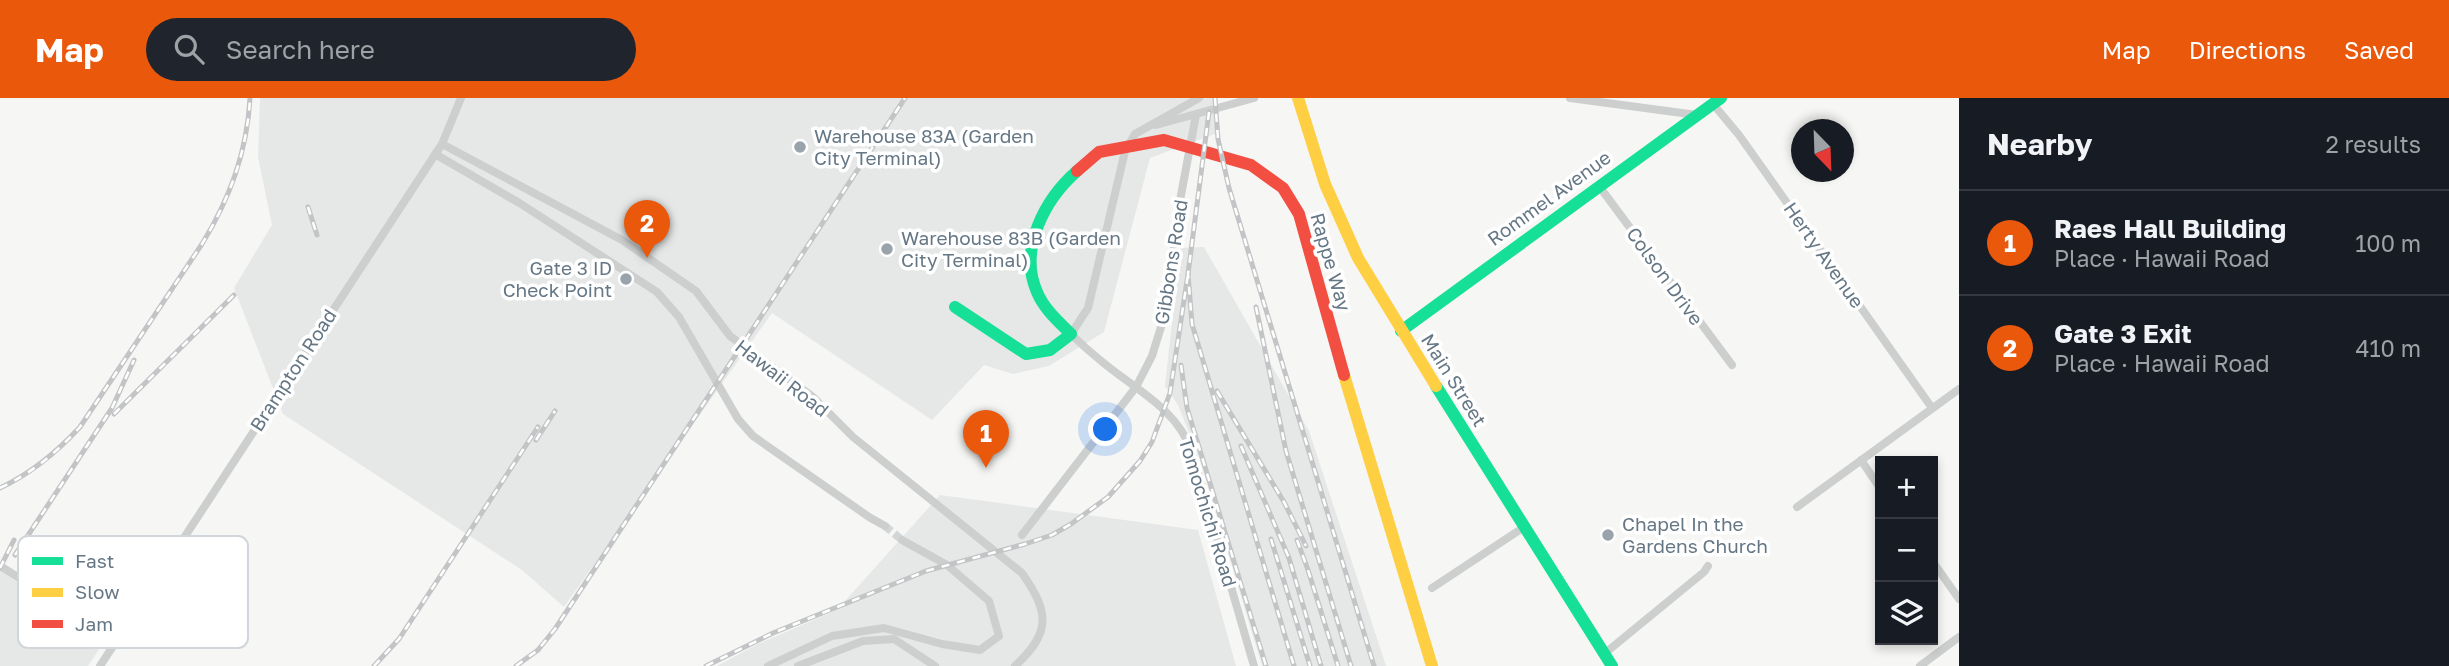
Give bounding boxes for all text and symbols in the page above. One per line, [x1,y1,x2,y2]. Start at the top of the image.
search box [146,18,636,81]
text: Map [35,30,104,69]
icon: search [170,30,208,68]
text: Search here [226,34,375,65]
text: Map [2102,35,2151,64]
text: Directions [2189,35,2306,64]
text: Saved [2344,35,2414,64]
north arrow [1791,119,1854,182]
place label: Warehouse 83A (Garden City Terminal) [814,124,1034,169]
text: Nearby [1987,126,2092,162]
text: 2 results [2325,130,2421,158]
marker: Warehouse 83A (Garden City Terminal) [792,139,808,155]
street label: Rommel Avenue [1483,145,1615,250]
street label: Herty Avenue [1780,197,1869,312]
street label: Gibbons Road [1149,198,1192,326]
pin: 2 [624,200,670,258]
street label: Rappe Way [1306,210,1357,314]
text: Raes Hall Building [2054,213,2286,244]
street label: Colson Drive [1622,222,1709,329]
place label: Warehouse 83B (Garden City Terminal) [901,226,1121,271]
text: 1 [2004,229,2016,257]
text: 100 m [2355,229,2421,257]
marker: Warehouse 83B (Garden City Terminal) [879,241,895,257]
text: Place · Hawaii Road [2054,244,2270,272]
place label: Gate 3 ID Check Point [503,256,612,301]
marker: Gate 3 ID Check Point [618,271,634,287]
street label: Brampton Road [244,304,341,435]
text: Gate 3 Exit [2054,318,2192,349]
street label: Main Street [1417,329,1492,430]
street label: Hawaii Road [731,334,834,421]
text: 2 [2003,334,2017,362]
text: 410 m [2355,334,2421,362]
text: Place · Hawaii Road [2054,349,2270,377]
pin: 1 [963,410,1009,468]
your location [1088,412,1122,446]
street label: Tomochichi Road [1175,434,1242,589]
map controls [1875,456,1938,645]
button: + [1875,456,1938,519]
place label: Chapel In the Gardens Church [1622,512,1768,557]
button: − [1875,519,1938,582]
marker: Chapel In the Gardens Church [1600,527,1616,543]
legend [18,536,248,648]
text: Fast [75,549,114,572]
text: Slow [75,580,120,603]
button: layers [1875,582,1938,645]
text: Jam [75,612,113,635]

